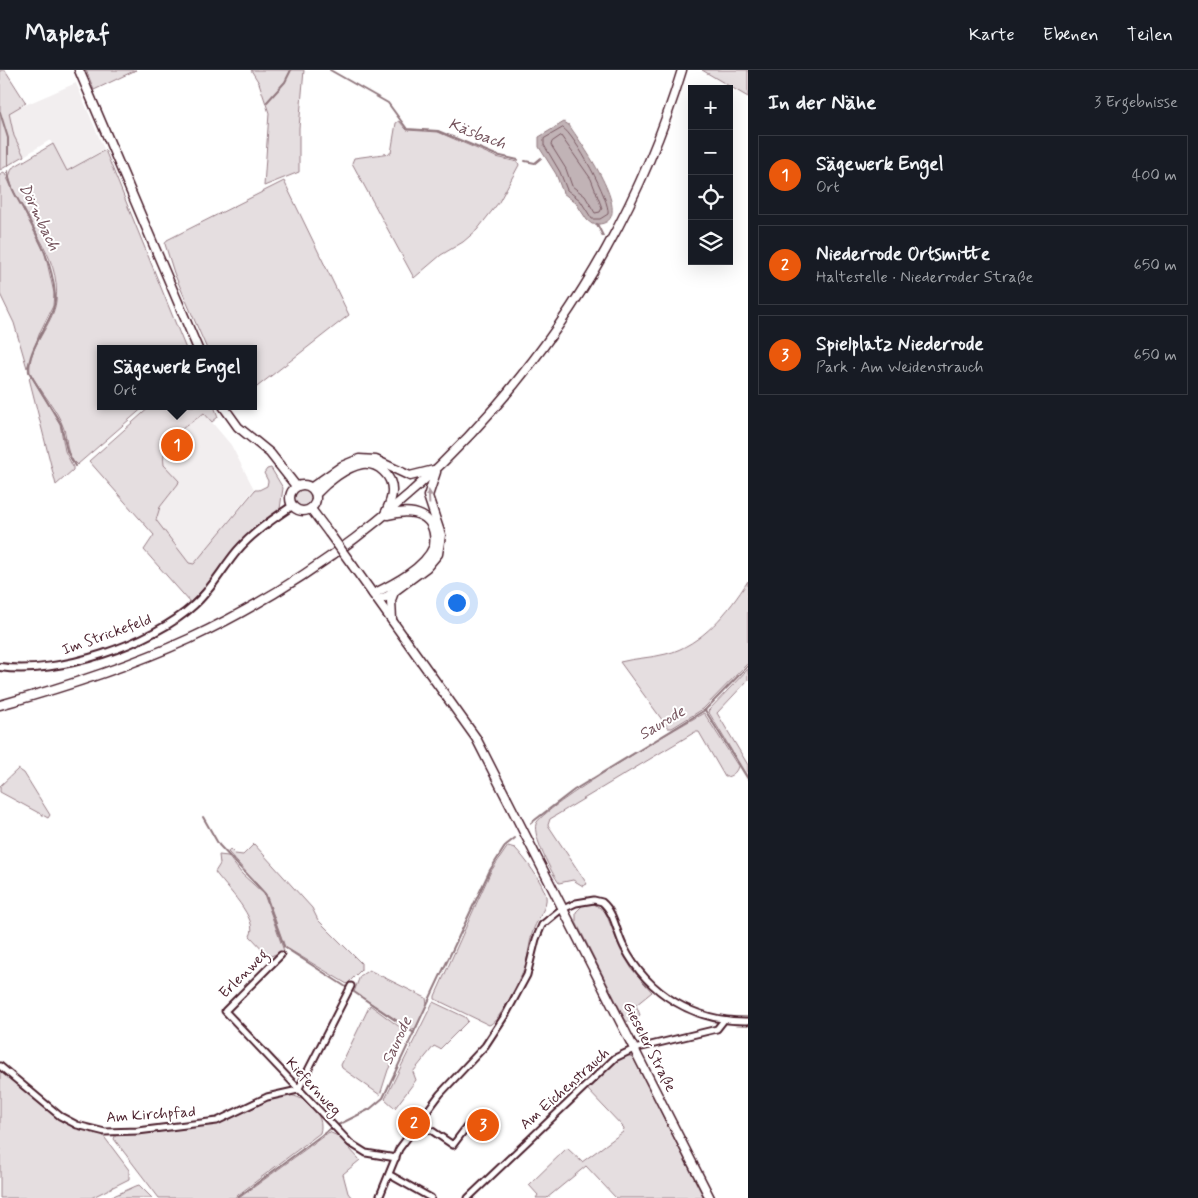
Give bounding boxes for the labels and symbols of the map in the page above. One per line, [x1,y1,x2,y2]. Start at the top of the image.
water label: Käsbach [445,113,509,155]
water label: Dörmbach [14,180,64,254]
pin: 1 [161,426,193,464]
one-way arrow [425,488,433,504]
your location [444,590,470,616]
street label: Im Strickefeld [60,610,154,660]
water label: Saurode [635,700,690,745]
street label: Erlenweg [215,945,274,1004]
street label: Gieseler Straße [618,998,680,1096]
water label: Saurode [377,1013,418,1068]
street label: Am Eichenstrauch [516,1043,614,1135]
street label: Kiefernweg [280,1053,345,1121]
street label: Am Kirchpfad [106,1102,196,1128]
pin: 2 [398,1104,430,1142]
pin: 3 [467,1106,499,1144]

